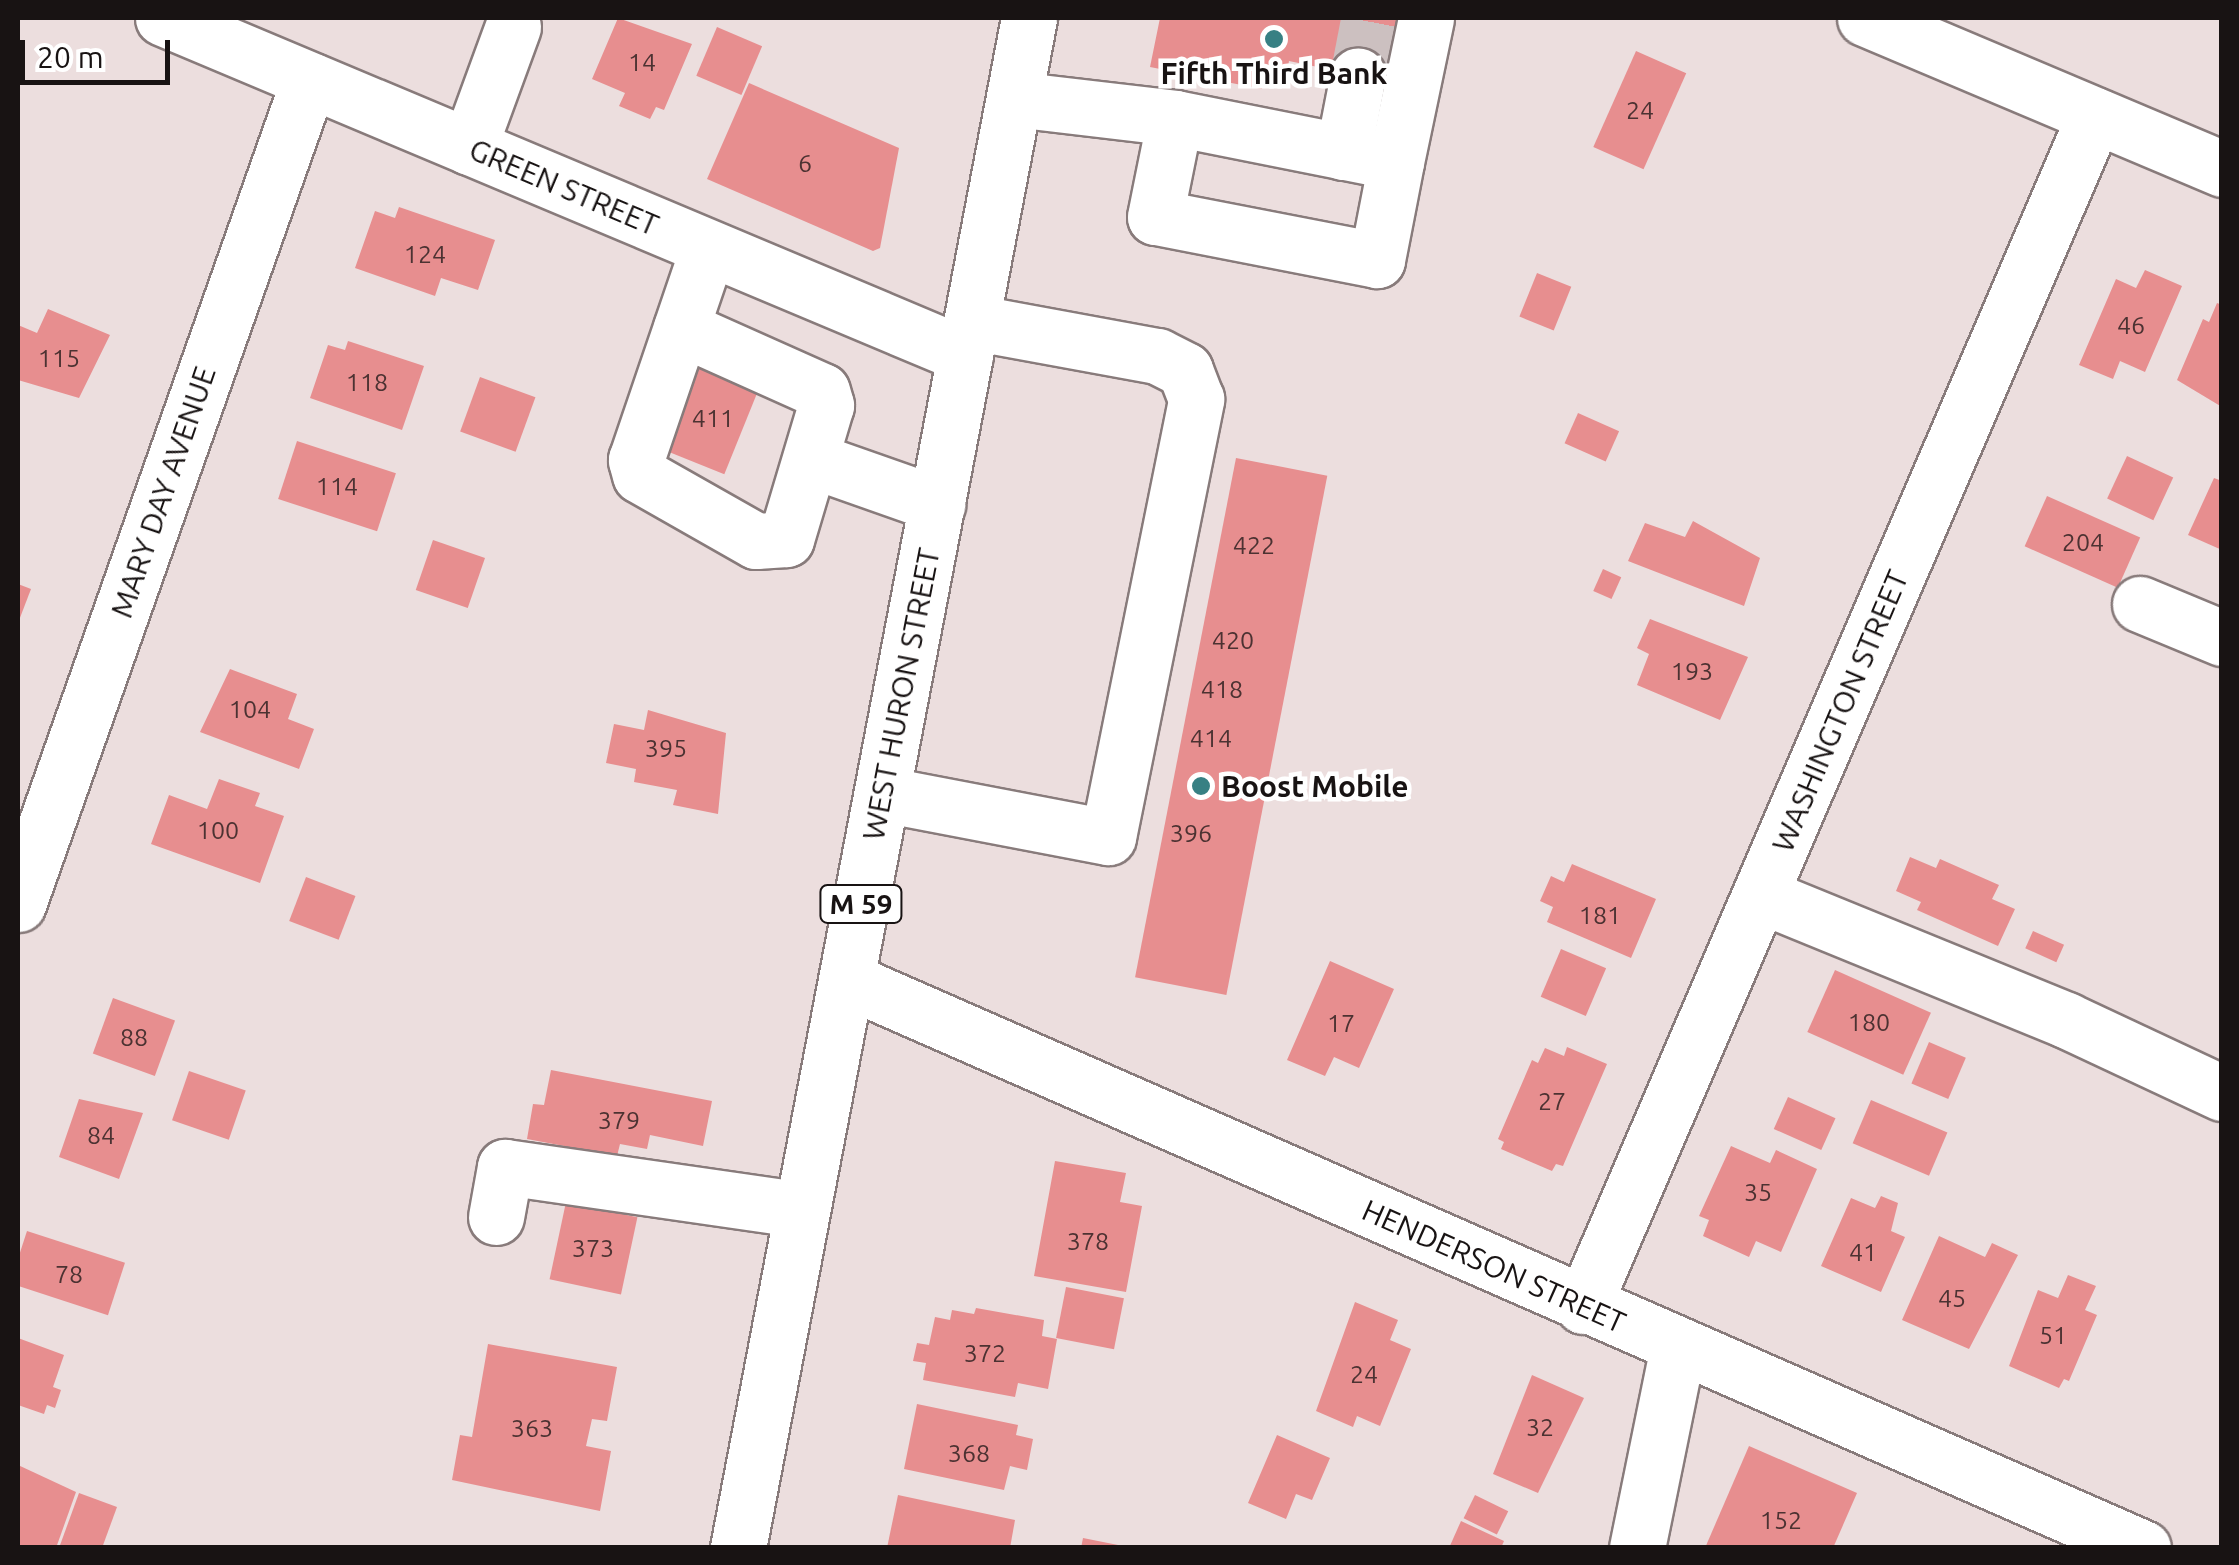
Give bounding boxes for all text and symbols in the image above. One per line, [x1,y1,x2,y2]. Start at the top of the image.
scale bar [25,20,175,82]
marker: Fifth Third Bank [1263,28,1285,50]
text: 20 m [37,40,104,74]
house number: 14 [628,47,656,77]
place label: Fifth Third Bank [1161,55,1387,91]
house number: 24 [1626,95,1654,125]
street label: GREEN STREET [464,131,664,243]
house number: 6 [798,148,812,178]
house number: 124 [404,239,446,269]
house number: 46 [2117,310,2145,340]
house number: 115 [38,343,80,373]
street label: MARY DAY AVENUE [103,362,223,622]
house number: 118 [346,367,388,397]
house number: 411 [692,403,734,433]
house number: 114 [316,471,358,501]
house number: 204 [2062,527,2104,557]
house number: 422 [1233,530,1275,560]
street label: WEST HURON STREET [855,545,947,843]
street label: WASHINGTON STREET [1764,565,1916,857]
house number: 420 [1212,625,1254,655]
house number: 193 [1671,656,1713,686]
house number: 418 [1201,674,1243,704]
house number: 104 [229,694,271,724]
house number: 414 [1190,723,1232,753]
house number: 395 [645,733,687,763]
place label: Boost Mobile [1221,768,1409,804]
marker: Boost Mobile [1190,775,1212,797]
house number: 100 [197,815,239,845]
house number: 396 [1170,818,1212,848]
road number: M 59 [818,881,904,927]
house number: 181 [1579,900,1621,930]
house number: 180 [1848,1007,1890,1037]
house number: 17 [1327,1008,1355,1038]
house number: 88 [120,1022,148,1052]
house number: 27 [1538,1086,1566,1116]
house number: 379 [598,1105,640,1135]
house number: 84 [87,1120,115,1150]
house number: 35 [1744,1177,1772,1207]
street label: HENDERSON STREET [1357,1192,1631,1340]
house number: 378 [1067,1226,1109,1256]
house number: 373 [572,1233,614,1263]
house number: 41 [1849,1237,1877,1267]
house number: 78 [55,1259,83,1289]
house number: 45 [1938,1283,1966,1313]
house number: 51 [2039,1320,2067,1350]
house number: 372 [964,1338,1006,1368]
house number: 24 [1350,1359,1378,1389]
house number: 32 [1526,1412,1554,1442]
house number: 363 [511,1413,553,1443]
house number: 368 [948,1438,990,1468]
house number: 152 [1760,1505,1802,1535]

